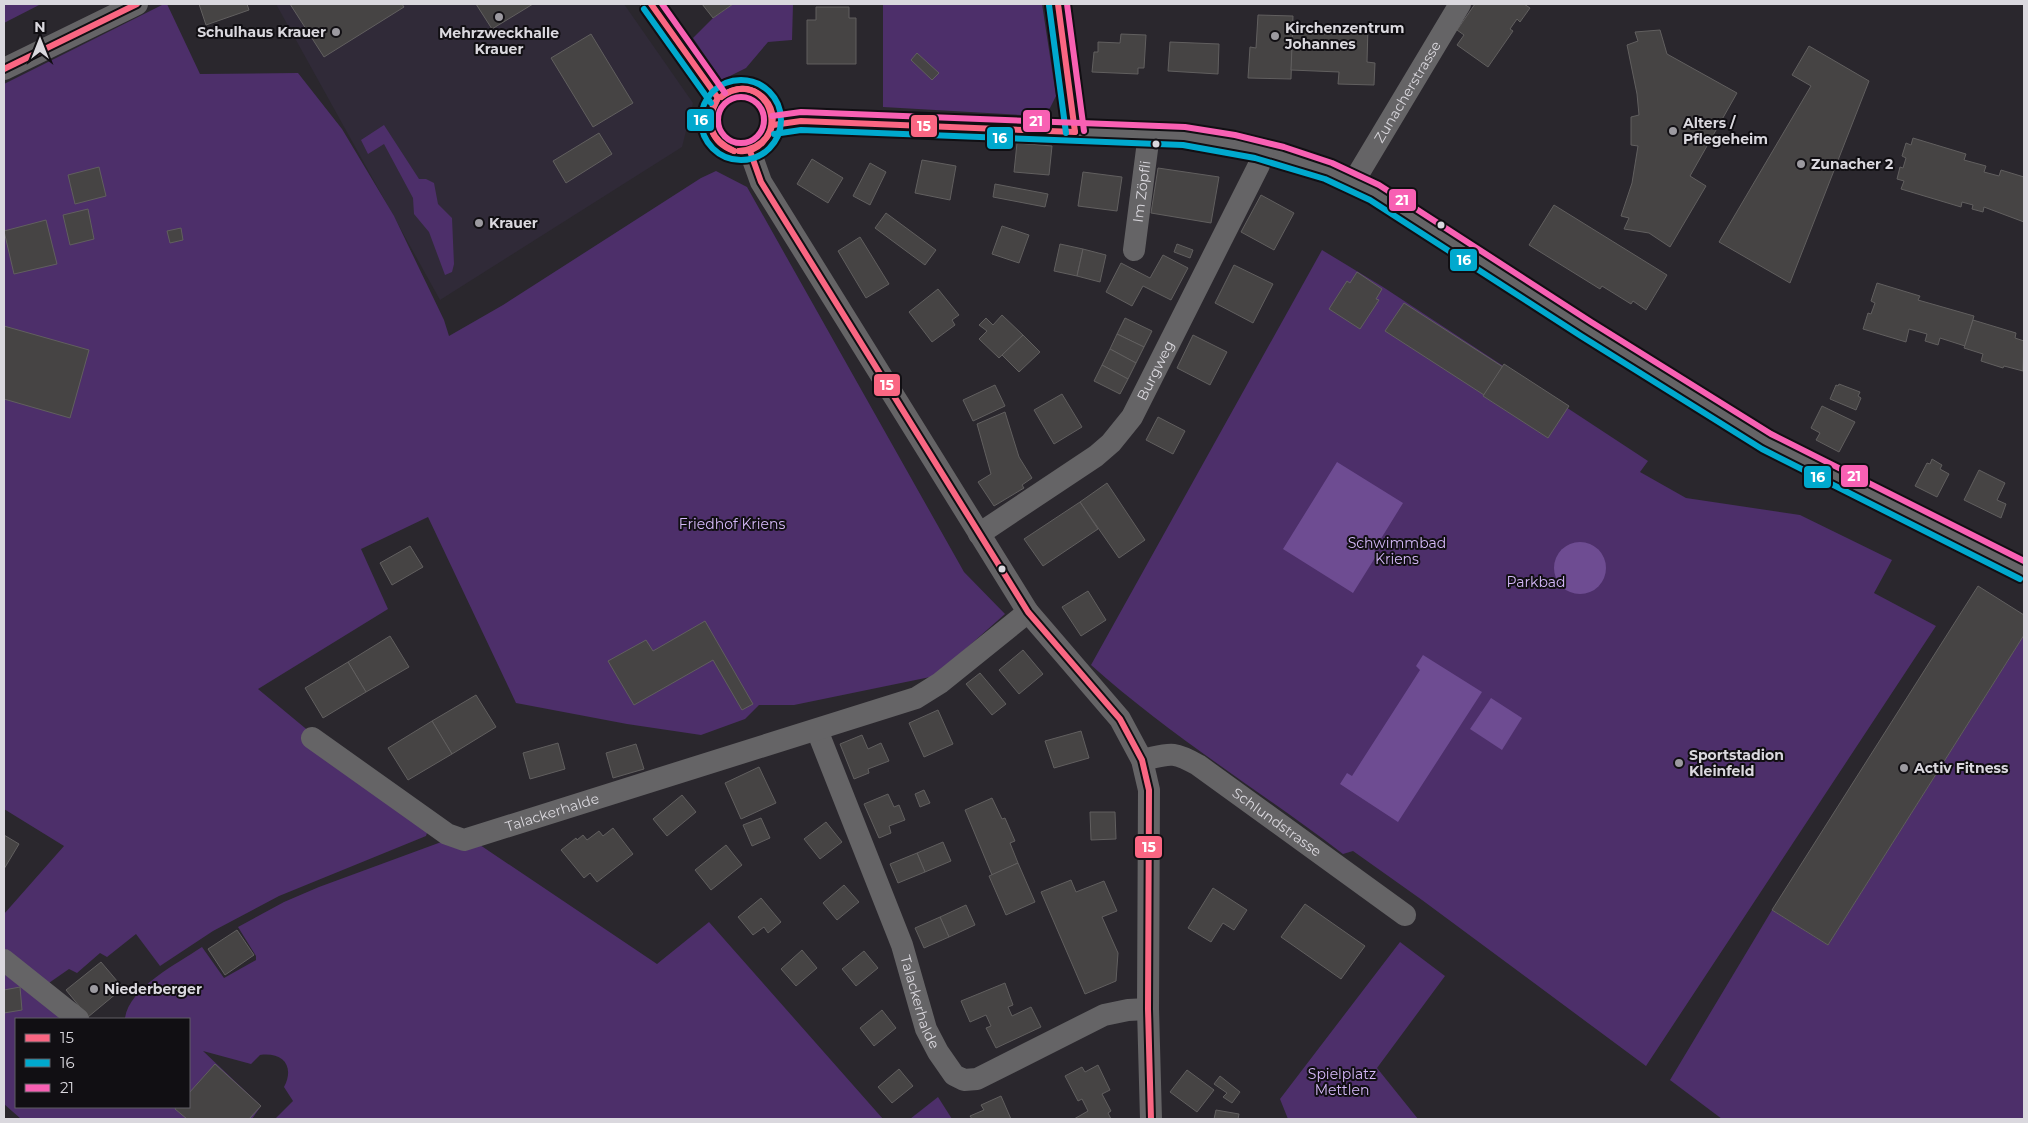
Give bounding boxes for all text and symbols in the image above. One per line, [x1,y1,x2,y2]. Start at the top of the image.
marker: Mehrzweckhalle Krauer [493,11,505,23]
north arrow [15,15,65,65]
text: N [34,18,46,36]
place label: Kirchenzentrum Johannes [1284,19,1404,53]
place label: Schulhaus Krauer [197,23,326,41]
place label: Mehrzweckhalle Krauer [439,24,559,58]
marker: Schulhaus Krauer [330,26,342,38]
marker: Kirchenzentrum Johannes [1269,30,1281,42]
street label: Zunacherstrasse [1370,38,1445,146]
line badge: 16 [686,108,715,132]
line badge: 21 [1022,109,1051,133]
text: 16 [694,111,708,129]
text: 21 [1029,112,1043,130]
line badge: 15 [910,114,938,138]
place label: Alters / Pflegeheim [1682,114,1768,148]
text: 15 [917,117,931,135]
marker: Alters / Pflegeheim [1667,125,1679,137]
line badge: 16 [986,126,1014,150]
text: 16 [993,129,1007,147]
unlabelled marker [1151,139,1161,149]
place label: Zunacher 2 [1811,155,1893,173]
marker: Zunacher 2 [1795,158,1807,170]
street label: Im Zöpfli [1129,159,1154,224]
line badge: 21 [1388,188,1417,212]
text: 21 [1395,191,1409,209]
place label: Krauer [489,214,538,232]
marker: Krauer [473,217,485,229]
unlabelled marker [1436,220,1446,230]
line badge: 16 [1449,248,1478,272]
text: 16 [1457,251,1471,269]
street label: Burgweg [1133,337,1178,404]
line badge: 15 [873,373,901,397]
text: 15 [880,376,894,394]
line badge: 21 [1840,464,1869,488]
line badge: 16 [1803,465,1832,489]
text: 21 [1847,467,1861,485]
text: 16 [1811,468,1825,486]
park label: Friedhof Kriens [679,515,785,533]
park label: Schwimmbad Kriens [1348,534,1446,568]
unlabelled marker [997,564,1007,574]
park label: Parkbad [1506,573,1566,591]
place label: Sportstadion Kleinfeld [1689,746,1784,780]
marker: Sportstadion Kleinfeld [1673,757,1685,769]
place label: Activ Fitness [1913,759,2009,777]
marker: Activ Fitness [1898,762,1910,774]
street label: Schlundstrasse [1229,784,1325,860]
street label: Talackerhalde [503,789,601,835]
line badge: 15 [1134,835,1163,859]
text: 15 [1142,838,1156,856]
street label: Talackerhalde [896,953,944,1052]
place label: Niederberger [104,980,202,998]
marker: Niederberger [88,983,100,995]
legend [15,1018,190,1108]
text: 15 [60,1028,74,1047]
text: 16 [60,1053,75,1072]
park label: Spielplatz Mettlen [1308,1065,1376,1099]
text: 21 [60,1078,74,1097]

